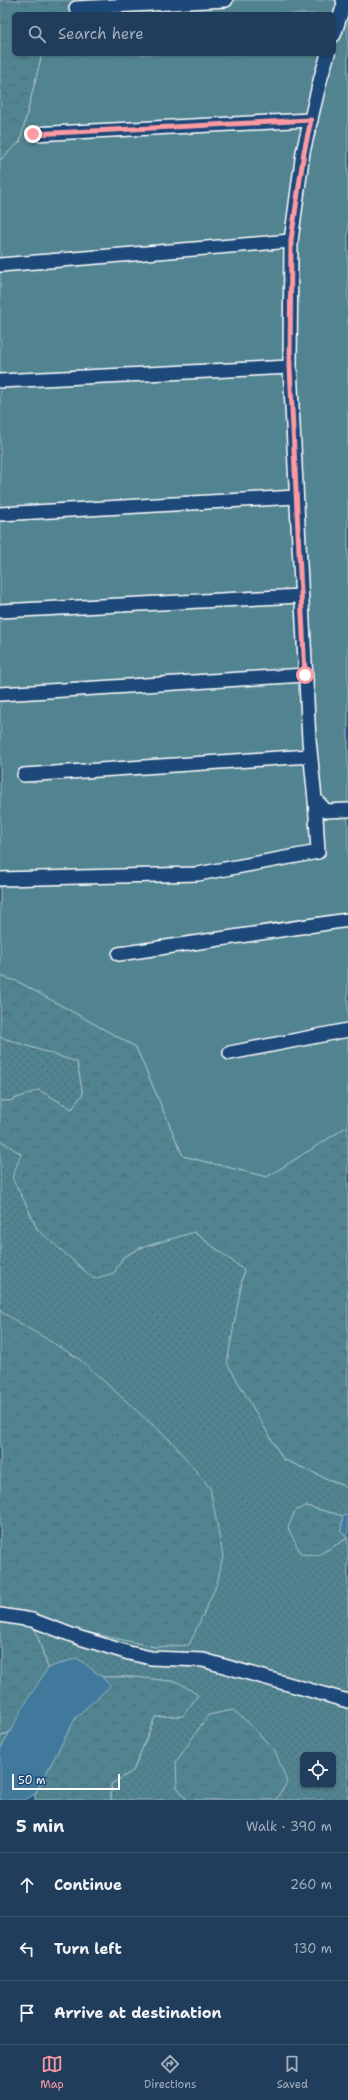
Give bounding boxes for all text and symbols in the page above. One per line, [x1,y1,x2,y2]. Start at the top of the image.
search box [12,12,336,56]
icon: search [26,23,48,45]
text: Search here [58,24,144,44]
route end [24,125,42,143]
route start [296,666,314,684]
map controls [300,1752,336,1788]
button: locate [300,1752,336,1788]
scale bar [12,1772,120,1791]
text: 50 m [18,1773,46,1788]
text: 5 min [16,1815,64,1837]
text: Walk · 390 m [246,1818,332,1835]
icon: ahead [16,1874,38,1896]
text: Continue [54,1875,122,1895]
text: 260 m [290,1876,332,1893]
icon: left [16,1938,38,1960]
text: Turn left [54,1939,122,1959]
text: 130 m [294,1940,332,1957]
icon: arrive [16,2002,38,2024]
text: Arrive at destination [54,2003,222,2023]
tab: Map [40,2053,64,2092]
tab: Directions [144,2053,196,2092]
tab: Saved [277,2053,308,2092]

